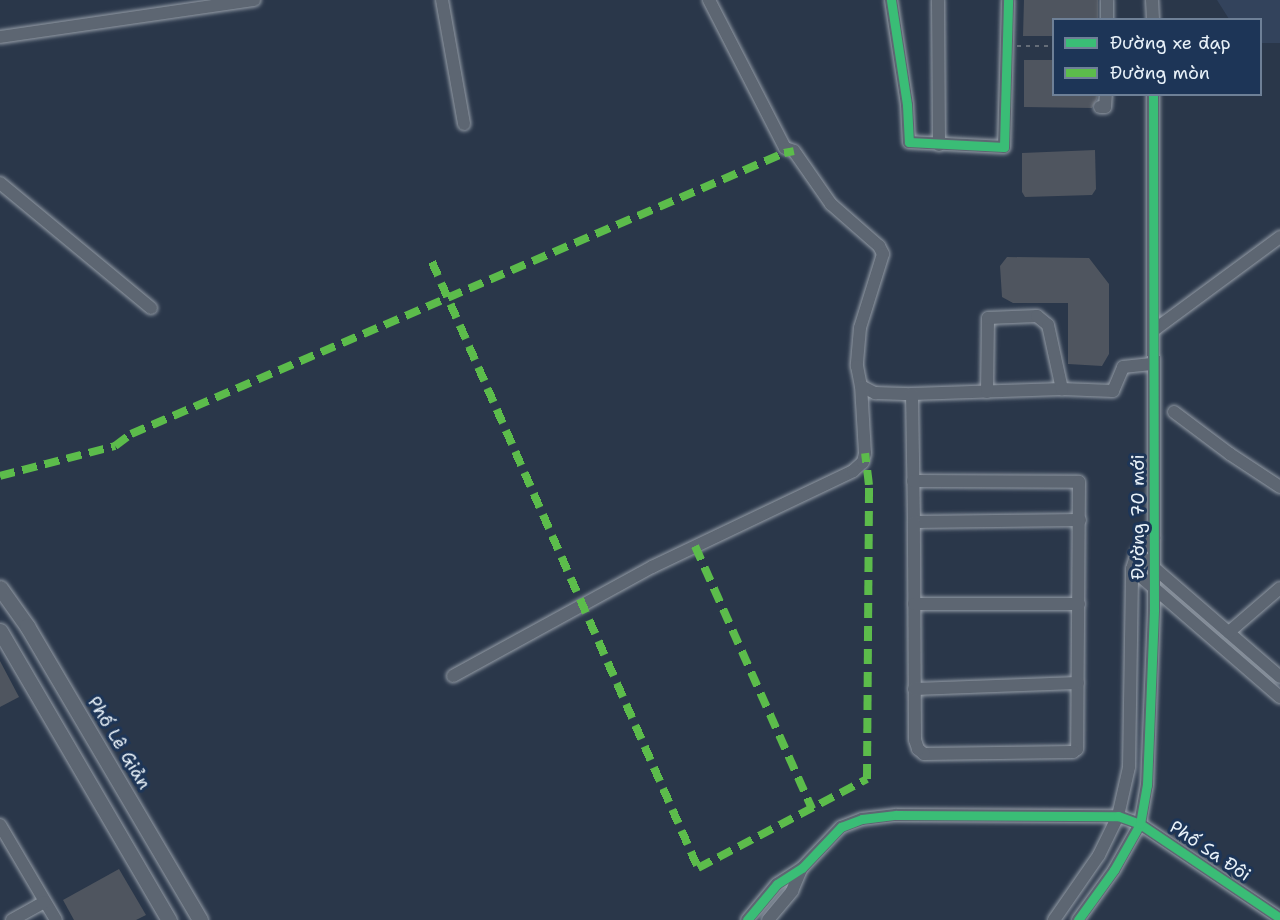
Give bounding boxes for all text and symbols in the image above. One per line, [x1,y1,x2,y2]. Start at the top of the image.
legend [1052,18,1262,96]
text: Đường xe đạp [1110,31,1231,55]
text: Đường mòn [1110,61,1210,85]
street label: Đường 70 mới [1127,454,1149,580]
street label: Phố Lê Giản [83,693,155,793]
street label: Phố Sa Đôi [1165,816,1255,886]

